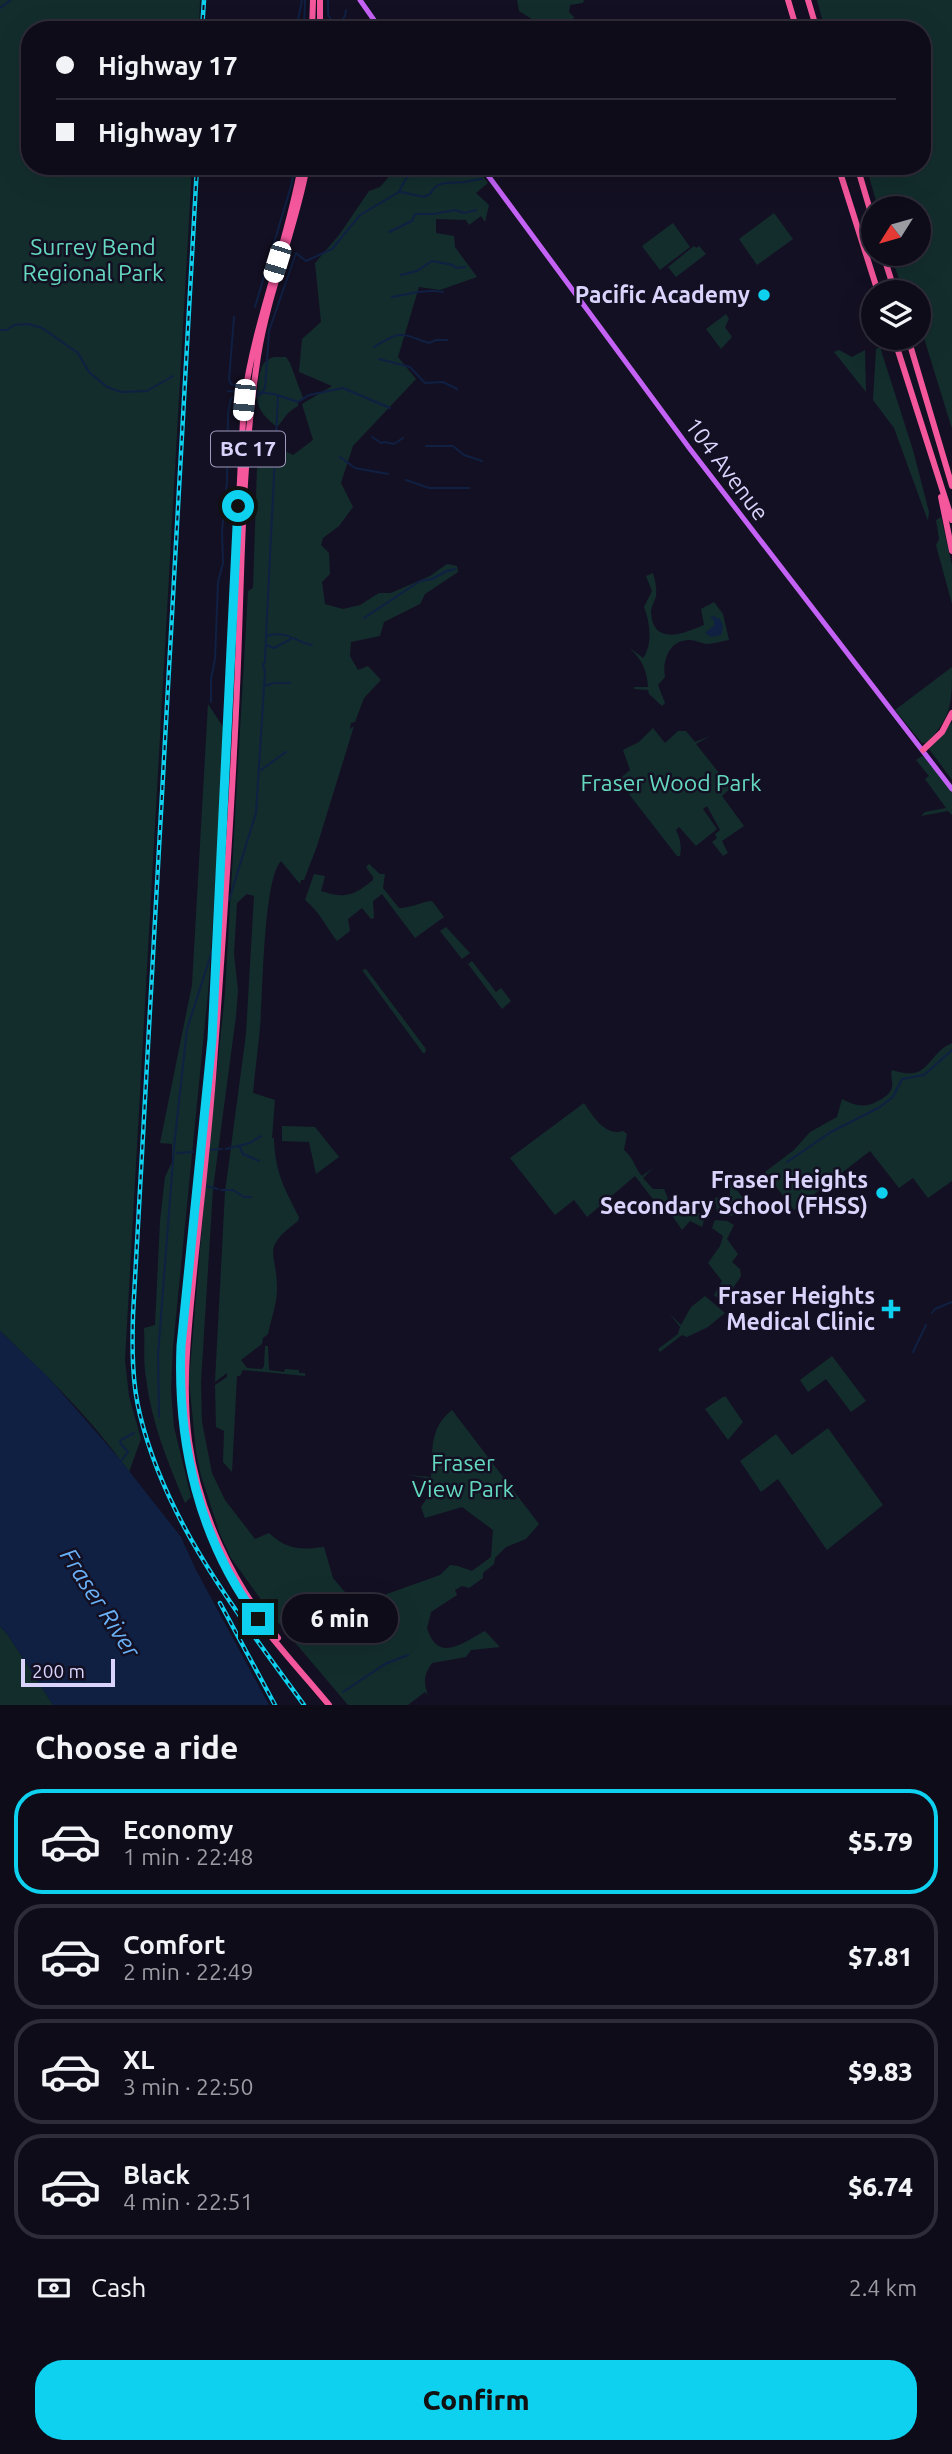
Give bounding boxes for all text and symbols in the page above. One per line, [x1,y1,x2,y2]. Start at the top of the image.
text: Highway 17 [98,51,238,80]
text: Highway 17 [98,118,238,147]
north arrow [861,196,931,266]
map controls [861,196,931,350]
park label: Surrey Bend Regional Park [22,234,164,285]
car [261,239,294,285]
button: layers [861,280,931,350]
place label: Pacific Academy [575,282,750,307]
marker: Pacific Academy [756,287,772,303]
car [232,378,257,422]
street label: 104 Avenue [681,413,774,525]
road number: BC 17 [211,432,285,466]
route start [222,490,254,522]
park label: Fraser Wood Park [580,770,762,795]
place label: Fraser Heights Secondary School (FHSS) [600,1167,868,1219]
marker: Fraser Heights Secondary School (FHSS) [874,1185,890,1201]
place label: Fraser Heights Medical Clinic [718,1283,875,1334]
marker: Fraser Heights Medical Clinic [881,1299,901,1319]
park label: Fraser View Park [412,1450,515,1501]
water label: Fraser River [55,1543,146,1663]
callout: 6 min [282,1594,398,1644]
route end [242,1603,274,1635]
text: 6 min [311,1606,369,1631]
scale bar [21,1656,116,1688]
text: 200 m [32,1660,85,1682]
text: Choose a ride [35,1729,238,1765]
icon: car [39,1810,102,1873]
text: Economy [123,1815,233,1844]
text: $5.79 [848,1827,913,1856]
text: 1 min · 22:48 [123,1844,254,1869]
icon: car [39,1925,102,1988]
text: Comfort [123,1930,226,1959]
text: $7.81 [848,1942,913,1971]
text: 2 min · 22:49 [123,1959,254,1984]
icon: car [39,2040,102,2103]
text: XL [123,2045,154,2074]
text: $9.83 [848,2057,913,2086]
text: 3 min · 22:50 [123,2074,254,2099]
icon: car [39,2155,102,2218]
text: Black [123,2160,190,2189]
text: $6.74 [848,2172,913,2201]
text: 4 min · 22:51 [123,2189,254,2214]
icon: cash [35,2269,73,2307]
text: Cash [91,2273,146,2302]
text: 2.4 km [849,2275,917,2300]
button: Confirm [35,2360,917,2440]

